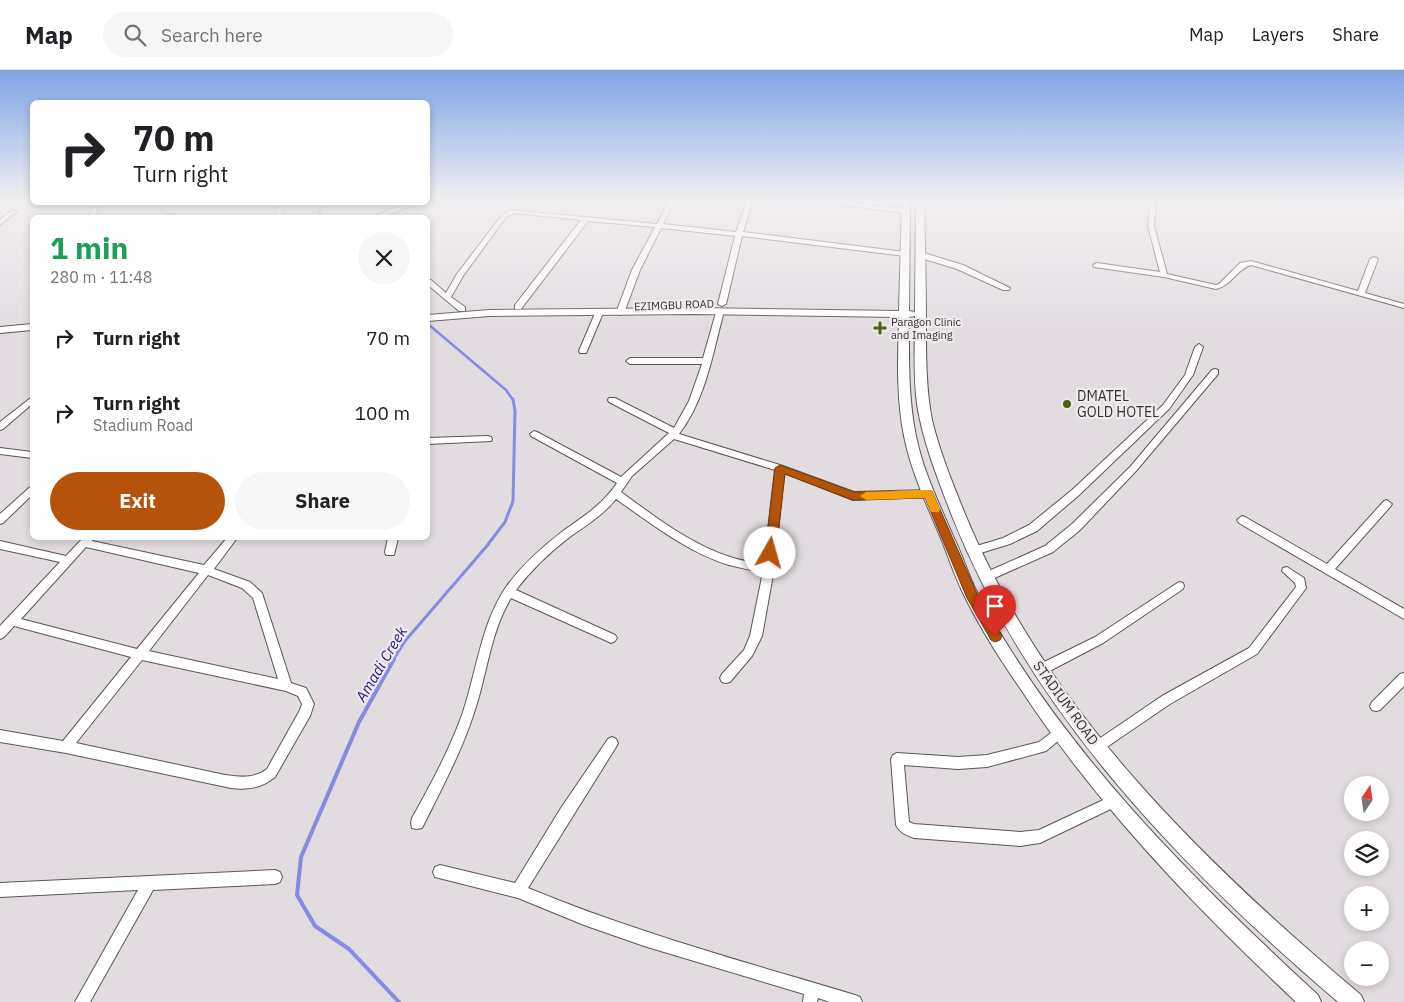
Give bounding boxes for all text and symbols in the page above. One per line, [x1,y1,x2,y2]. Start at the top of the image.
search box [103,12,453,57]
text: Map [25,19,73,51]
icon: search [121,21,149,49]
text: Search here [161,23,263,47]
text: Map [1189,23,1224,46]
text: Layers [1252,23,1304,46]
text: Share [1332,23,1379,46]
text: 70 m [133,115,215,161]
icon: right [50,120,115,185]
text: Turn right [133,159,228,188]
text: 1 min [50,228,128,267]
button: close [358,232,410,284]
text: 280 m · 11:48 [50,267,152,287]
street label: EZIMGBU ROAD [634,297,714,313]
place label: Paragon Clinic and Imaging [891,315,962,342]
marker: Paragon Clinic and Imaging [873,321,887,335]
icon: right [50,324,78,352]
text: Turn right [93,326,180,350]
text: 70 m [366,326,410,350]
place label: DMATEL GOLD HOTEL [1077,387,1159,421]
text: Turn right [93,391,180,415]
marker: DMATEL GOLD HOTEL [1061,398,1073,410]
icon: right [50,399,78,427]
text: 100 m [355,401,410,425]
text: Stadium Road [93,415,193,435]
button: Exit [50,472,225,530]
button: Share [235,472,410,530]
position arrow [743,526,795,578]
pin [974,585,1016,636]
icon: arrive [981,592,1009,620]
water label: Amadi Creek [351,623,411,706]
street label: STADIUM ROAD [1029,657,1103,749]
north arrow [1344,776,1389,821]
map controls [1344,776,1389,986]
button: layers [1344,831,1389,876]
button: + [1344,886,1389,931]
button: − [1344,941,1389,986]

